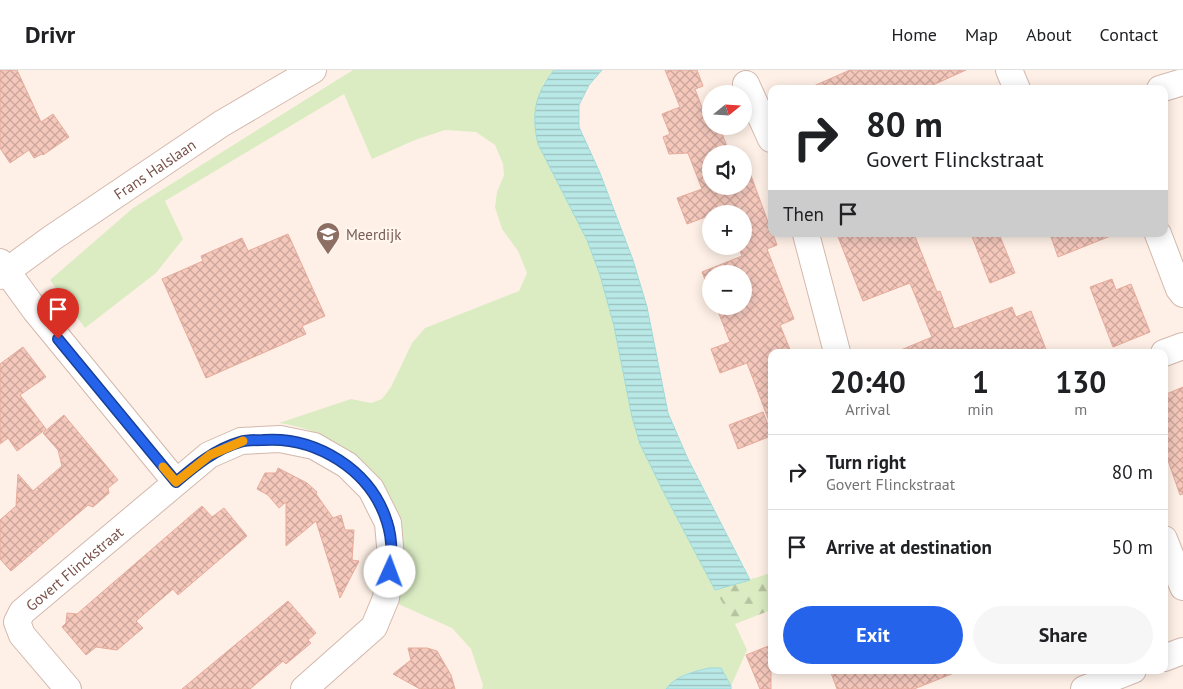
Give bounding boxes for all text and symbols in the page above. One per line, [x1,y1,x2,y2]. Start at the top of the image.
text: Drivr [25,19,75,50]
text: Home [891,23,937,46]
text: Map [965,23,998,46]
text: About [1026,23,1072,46]
text: Contact [1100,23,1158,46]
north arrow [702,85,752,135]
map controls [702,85,752,315]
text: 80 m [866,101,943,147]
icon: right [783,105,848,170]
street label: Frans Halslaan [110,135,199,203]
button: sound [702,145,752,195]
text: Govert Flinckstraat [866,145,1044,173]
icon: arrive [834,200,862,228]
text: Then [783,202,824,226]
button: + [702,205,752,255]
school or university icon: Meerdijk [315,221,341,255]
place label: Meerdijk [346,225,402,244]
button: − [702,265,752,315]
pin [37,288,79,339]
icon: arrive [44,295,72,323]
text: 20:40 [830,362,906,401]
text: 1 [972,362,989,401]
text: 130 [1055,362,1106,401]
text: Arrival [845,399,890,419]
text: min [968,399,994,419]
text: m [1074,399,1087,419]
text: Turn right [826,450,906,474]
icon: right [783,458,811,486]
text: 80 m [1112,460,1153,484]
text: Govert Flinckstraat [826,474,955,494]
street label: Govert Flinckstraat [21,522,127,615]
icon: arrive [783,533,811,561]
text: Arrive at destination [826,535,992,559]
text: 50 m [1112,535,1153,559]
position arrow [363,545,415,597]
button: Exit [783,606,963,664]
button: Share [973,606,1153,664]

